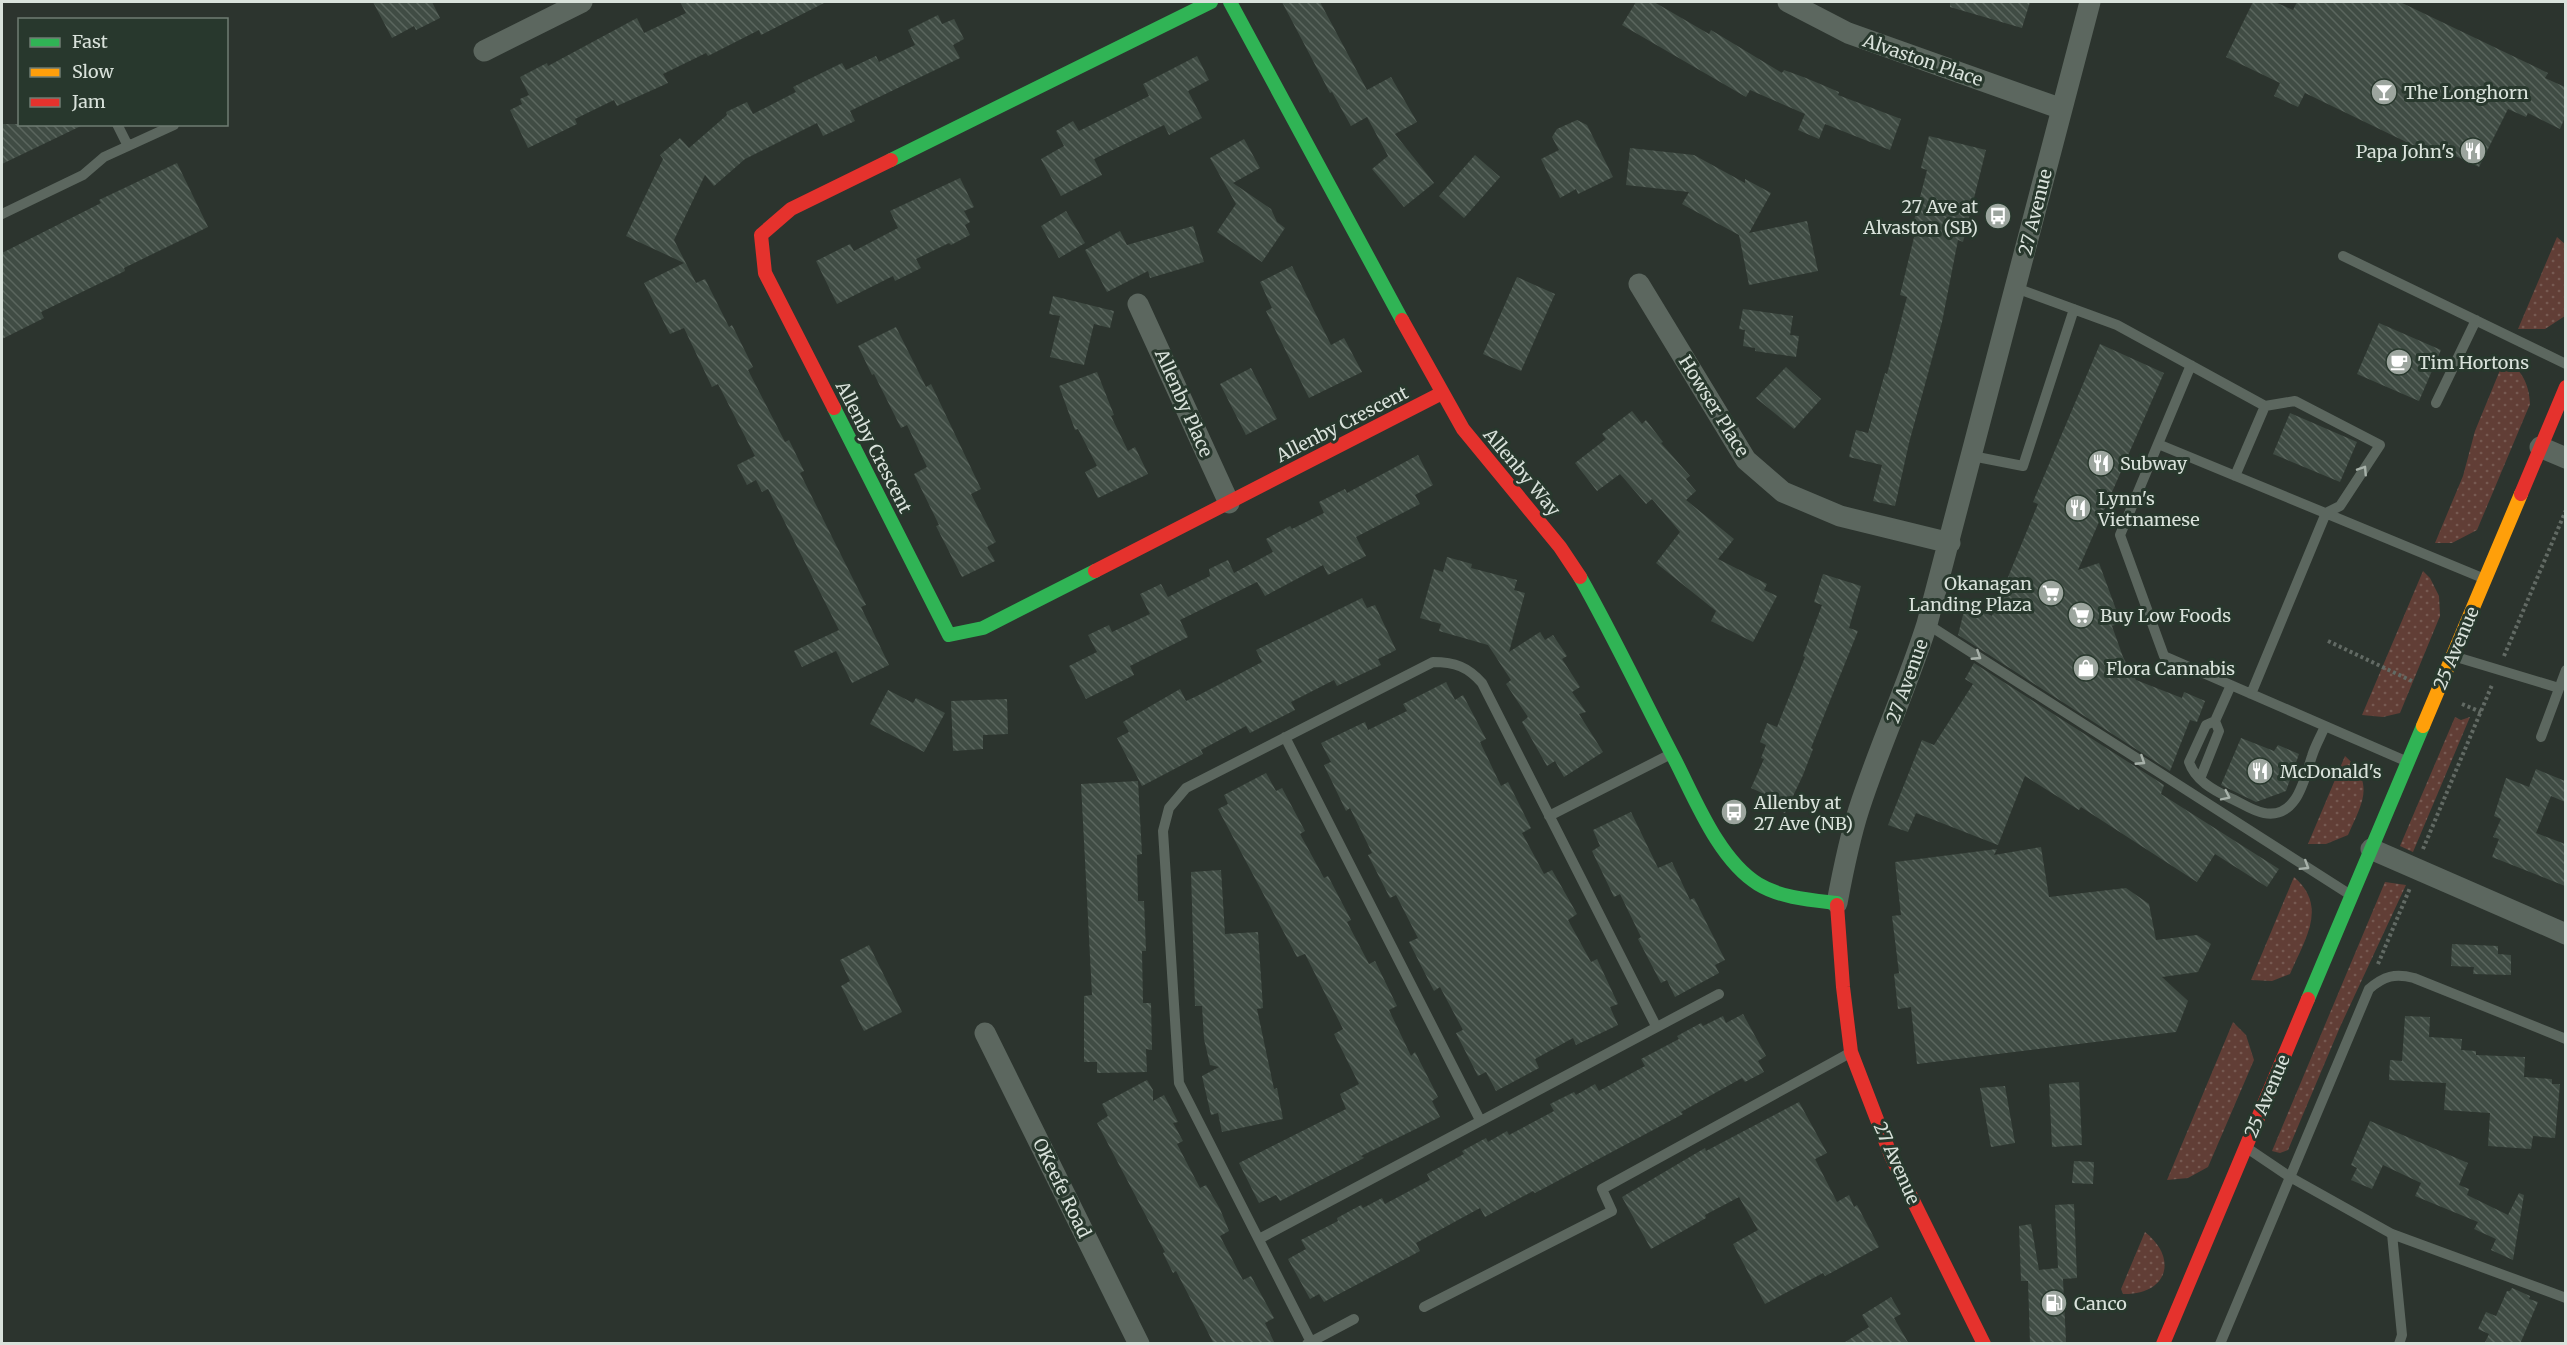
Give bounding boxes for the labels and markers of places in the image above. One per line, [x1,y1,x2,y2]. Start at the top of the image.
bar icon: The Longhorn [2369,77,2399,107]
place label: The Longhorn [2404,81,2529,104]
restaurant icon: Papa John's [2458,136,2488,166]
place label: Papa John's [2356,140,2454,163]
place label: 27 Ave at Alvaston (SB) [1862,195,1978,239]
bus stop icon: 27 Ave at Alvaston (SB) [1983,201,2013,231]
cafe icon: Tim Hortons [2384,347,2414,377]
place label: Tim Hortons [2418,351,2529,374]
restaurant icon: Subway [2086,448,2116,478]
place label: Subway [2120,452,2188,475]
place label: Lynn's Vietnamese [2097,487,2200,531]
restaurant icon: Lynn's Vietnamese [2063,493,2093,523]
place label: Okanagan Landing Plaza [1909,572,2032,616]
supermarket icon: Okanagan Landing Plaza [2036,578,2066,608]
supermarket icon: Buy Low Foods [2066,600,2096,630]
place label: Buy Low Foods [2100,604,2231,627]
shop icon: Flora Cannabis [2071,653,2101,683]
place label: Flora Cannabis [2106,657,2235,680]
restaurant icon: McDonald's [2245,756,2275,786]
place label: McDonald's [2280,760,2382,783]
place label: Allenby at 27 Ave (NB) [1753,791,1853,835]
bus stop icon: Allenby at 27 Ave (NB) [1719,797,1749,827]
fuel station icon: Canco [2039,1288,2069,1318]
place label: Canco [2074,1292,2127,1315]

